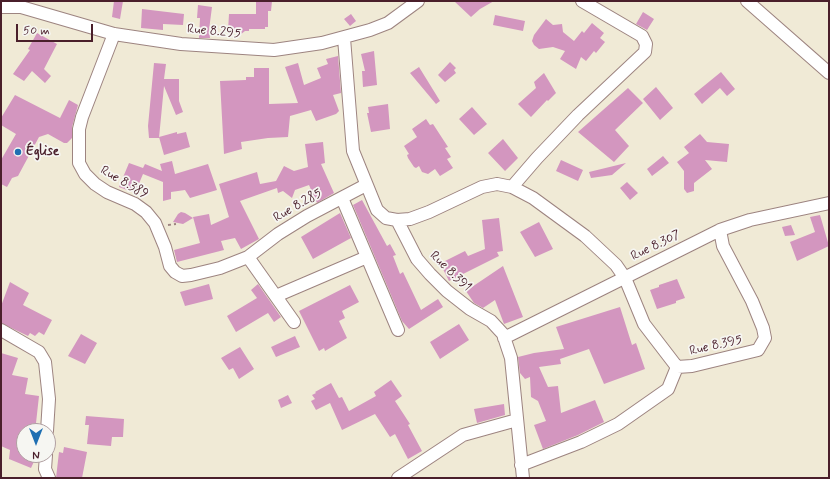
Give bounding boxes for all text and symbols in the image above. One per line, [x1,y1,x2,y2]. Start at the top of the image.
scale bar [18,16,95,42]
street label: Rue 8.295 [186,22,242,42]
text: 50 m [23,23,50,39]
place label: Église [26,144,59,160]
marker: Église [13,147,23,157]
street label: Rue 8.389 [97,163,151,203]
street label: Rue 8.285 [271,186,325,226]
street label: Rue 8.307 [629,227,683,265]
street label: Rue 8.391 [426,248,474,296]
street label: Rue 8.395 [688,332,744,360]
north arrow [16,423,56,463]
text: N [32,447,40,461]

